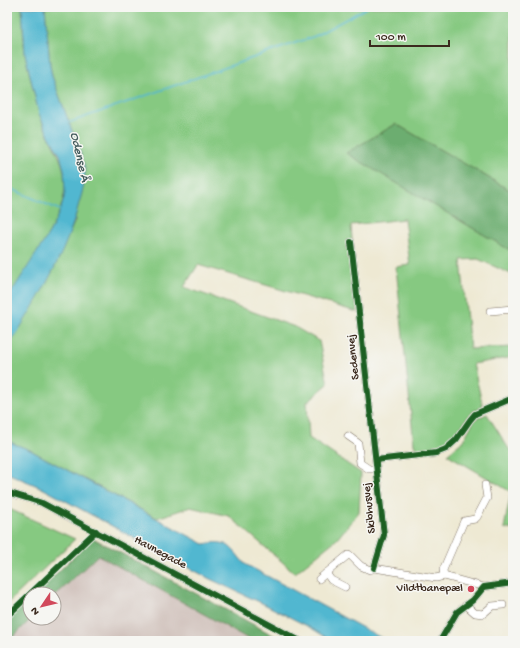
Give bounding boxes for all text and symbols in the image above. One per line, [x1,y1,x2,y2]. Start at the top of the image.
scale bar [370,22,449,48]
text: 100 m [375,31,406,45]
water label: Odense Å [66,130,93,185]
street label: Sedenvej [345,334,363,380]
street label: Skibhusvej [360,482,380,534]
street label: Havnegade [131,533,189,573]
place label: Vildtbanepæl [395,582,463,596]
marker: Vildtbanepæl [466,584,476,594]
north arrow [22,586,62,626]
text: N [28,604,42,617]

